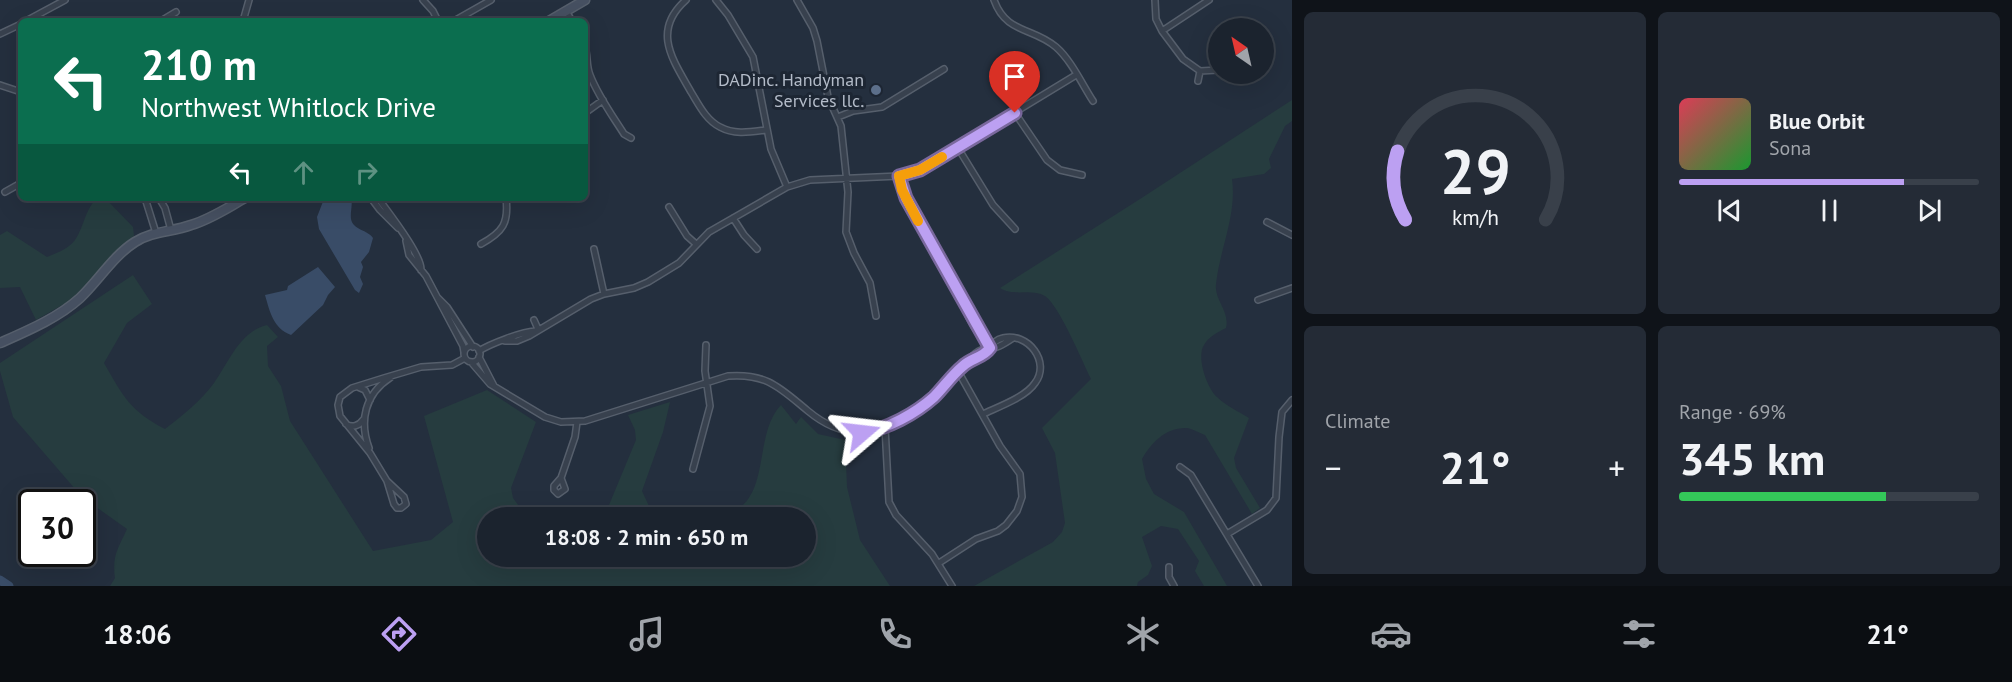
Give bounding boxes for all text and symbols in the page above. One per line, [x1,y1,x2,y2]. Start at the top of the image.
north arrow [1208,18,1274,84]
map controls [1208,18,1274,84]
text: 210 m [141,37,257,92]
icon: left [42,42,120,120]
pin [989,51,1040,113]
icon: arrive [998,60,1031,93]
place label: DADinc. Handyman Services llc. [718,68,864,112]
marker: DADinc. Handyman Services llc. [869,83,883,97]
text: Northwest Whitlock Drive [141,90,436,124]
text: Blue Orbit [1769,107,1865,135]
text: 29 [1440,130,1510,211]
text: Sona [1769,135,1811,161]
icon: left [224,156,257,189]
icon: ahead [287,156,320,189]
icon: right [350,156,383,189]
icon: previous [1713,194,1746,227]
icon: pause [1813,194,1846,227]
icon: next [1913,194,1946,227]
text: km/h [1451,203,1498,231]
text: Range · 69% [1679,399,1786,425]
position arrow [830,401,894,465]
text: Climate [1325,408,1391,434]
text: 345 km [1679,429,1825,487]
text: 21° [1440,438,1510,496]
text: − [1325,446,1342,489]
text: + [1608,446,1625,489]
speed limit sign: 30 [18,489,96,567]
text: 18:08 · 2 min · 650 m [545,523,748,551]
icon: directions [378,613,420,655]
icon: music [626,613,668,655]
icon: phone [874,613,916,655]
icon: climate [1122,613,1164,655]
icon: car [1370,613,1412,655]
icon: filters [1618,613,1660,655]
text: 18:06 [103,617,172,651]
text: 21° [1866,617,1909,651]

